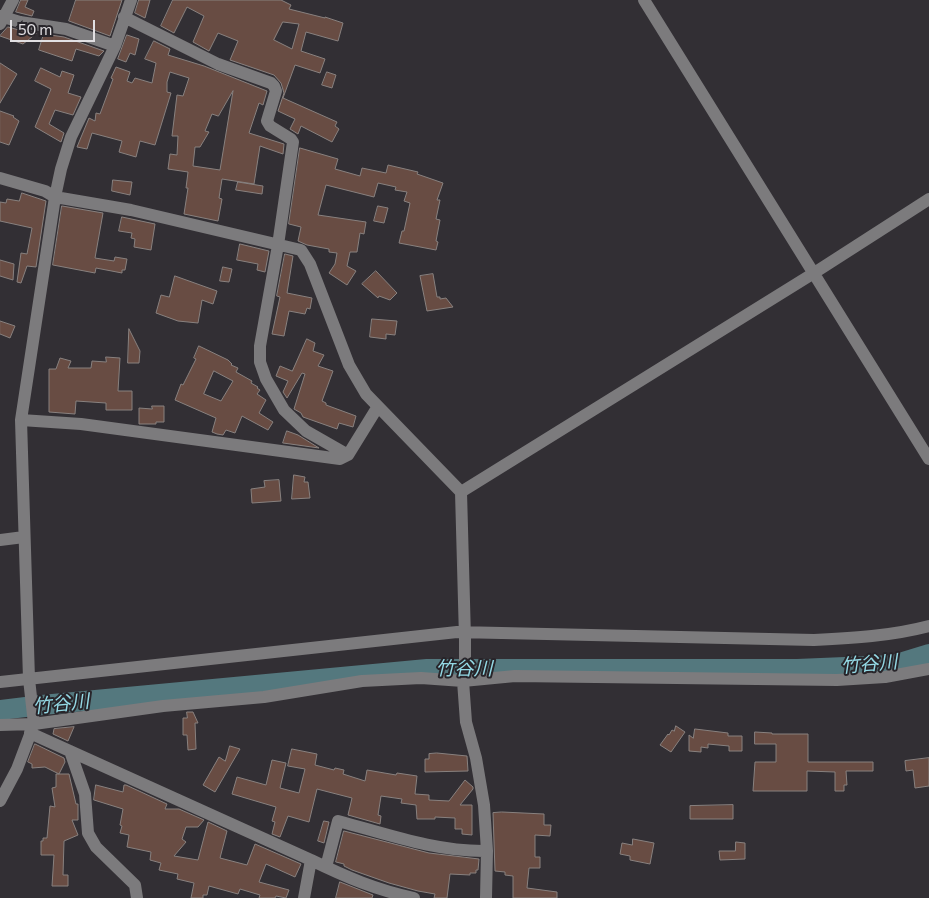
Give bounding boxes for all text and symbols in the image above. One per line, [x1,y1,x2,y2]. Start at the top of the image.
scale bar [12,10,98,42]
text: 50 m [18,20,52,38]
water label: 竹谷川 [840,650,898,678]
water label: 竹谷川 [436,658,492,680]
water label: 竹谷川 [31,690,91,718]

